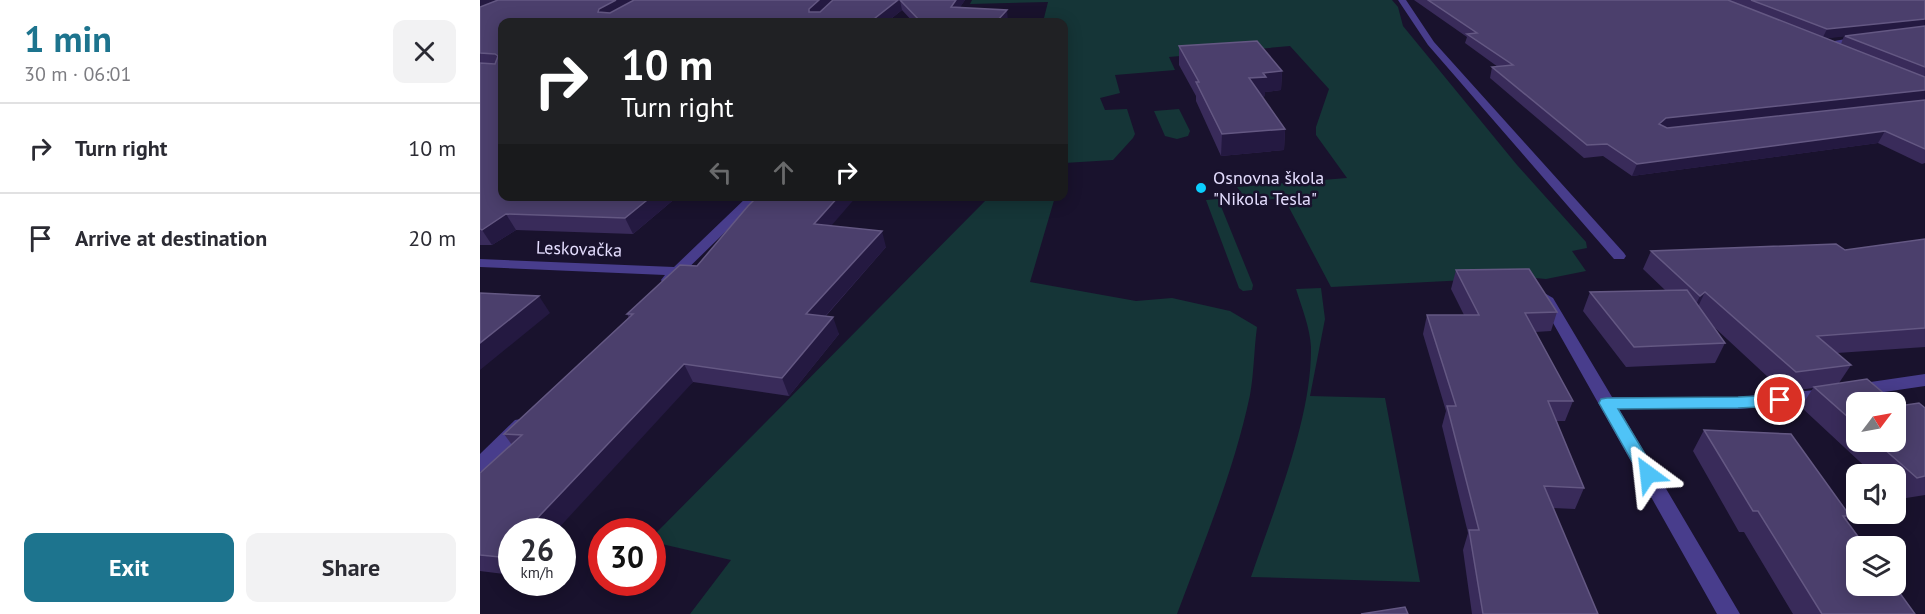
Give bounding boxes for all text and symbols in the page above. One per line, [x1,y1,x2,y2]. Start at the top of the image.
text: 1 min [24,15,112,62]
button: close [393,20,456,83]
text: 10 m [621,37,713,92]
icon: right [522,42,600,120]
text: 30 m · 06:01 [24,61,131,87]
text: Turn right [621,90,734,124]
icon: right [24,132,57,165]
text: Turn right [75,134,167,162]
text: 10 m [408,134,456,162]
icon: left [704,156,737,189]
icon: ahead [767,156,800,189]
icon: right [830,156,863,189]
place label: Osnovna škola "Nikola Tesla" [1213,166,1324,210]
marker: Osnovna škola "Nikola Tesla" [1194,181,1208,195]
icon: arrive [24,222,57,255]
text: Arrive at destination [75,224,267,252]
text: 20 m [408,224,456,252]
street label: Leskovačka [536,236,622,261]
pin [1754,374,1805,425]
icon: arrive [1763,383,1796,416]
north arrow [1846,392,1906,452]
map controls [1846,392,1906,596]
position arrow [1616,442,1680,506]
button: sound [1846,464,1906,524]
speed limit sign: 30 [588,518,666,596]
text: 26 [520,530,554,569]
button: Exit [24,533,234,602]
button: Share [246,533,456,602]
button: layers [1846,536,1906,596]
text: km/h [521,563,553,582]

